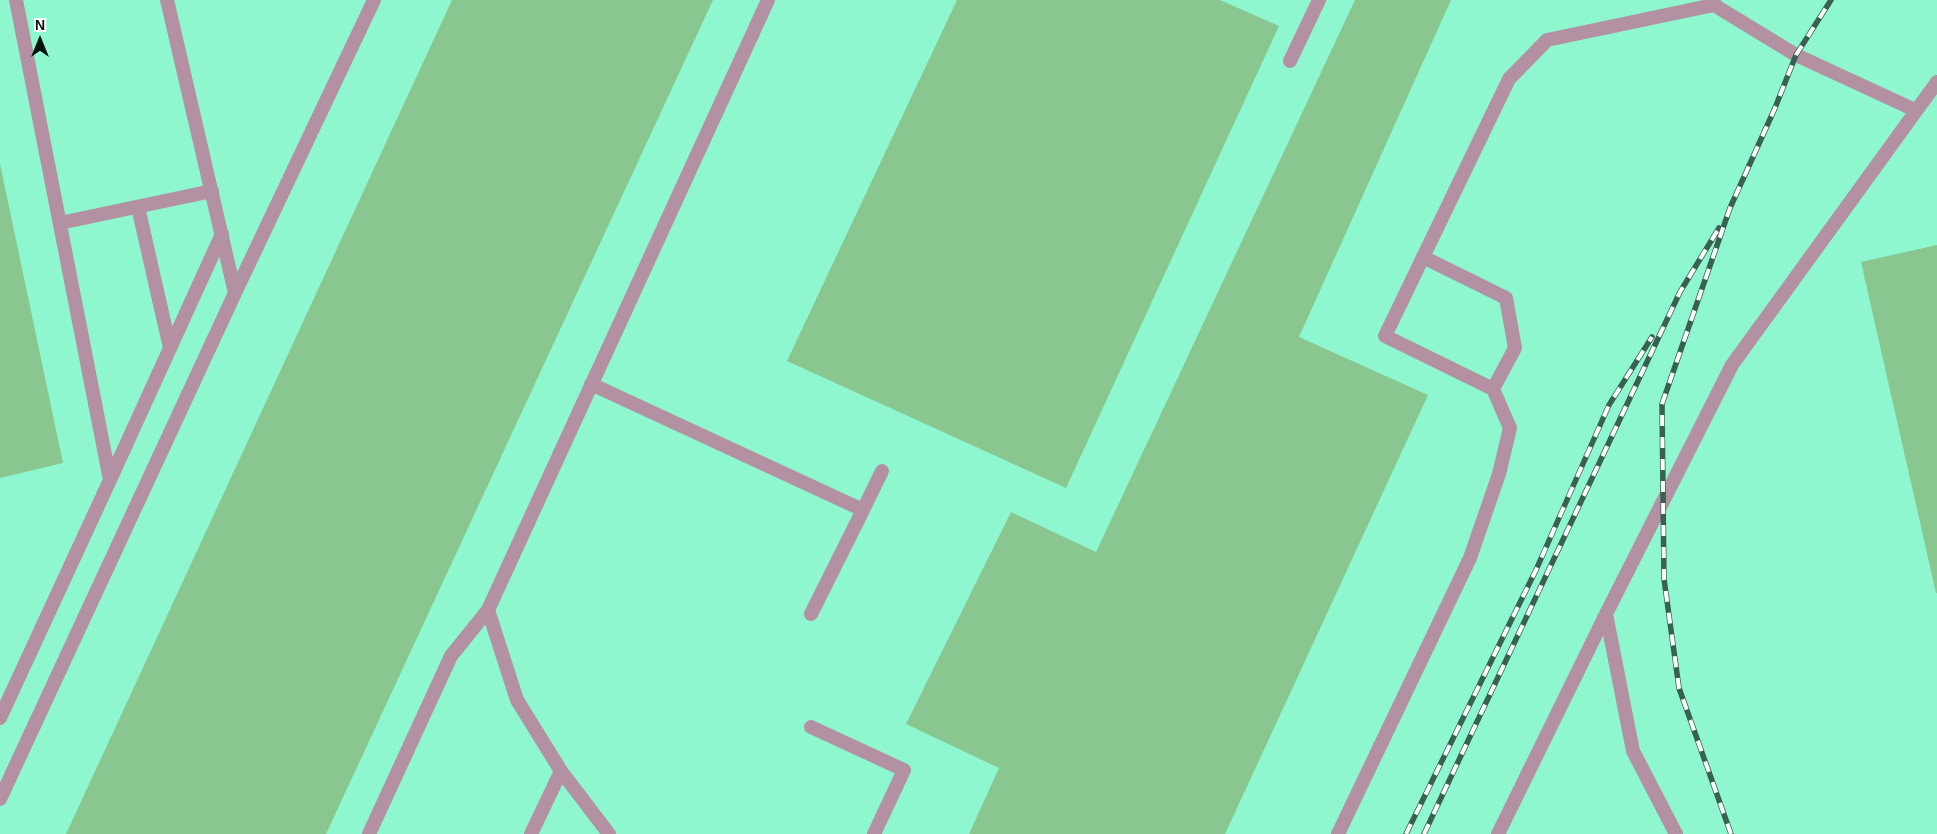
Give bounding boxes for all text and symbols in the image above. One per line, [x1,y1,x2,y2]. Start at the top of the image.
north arrow [15,15,65,65]
text: N [35,17,45,33]

